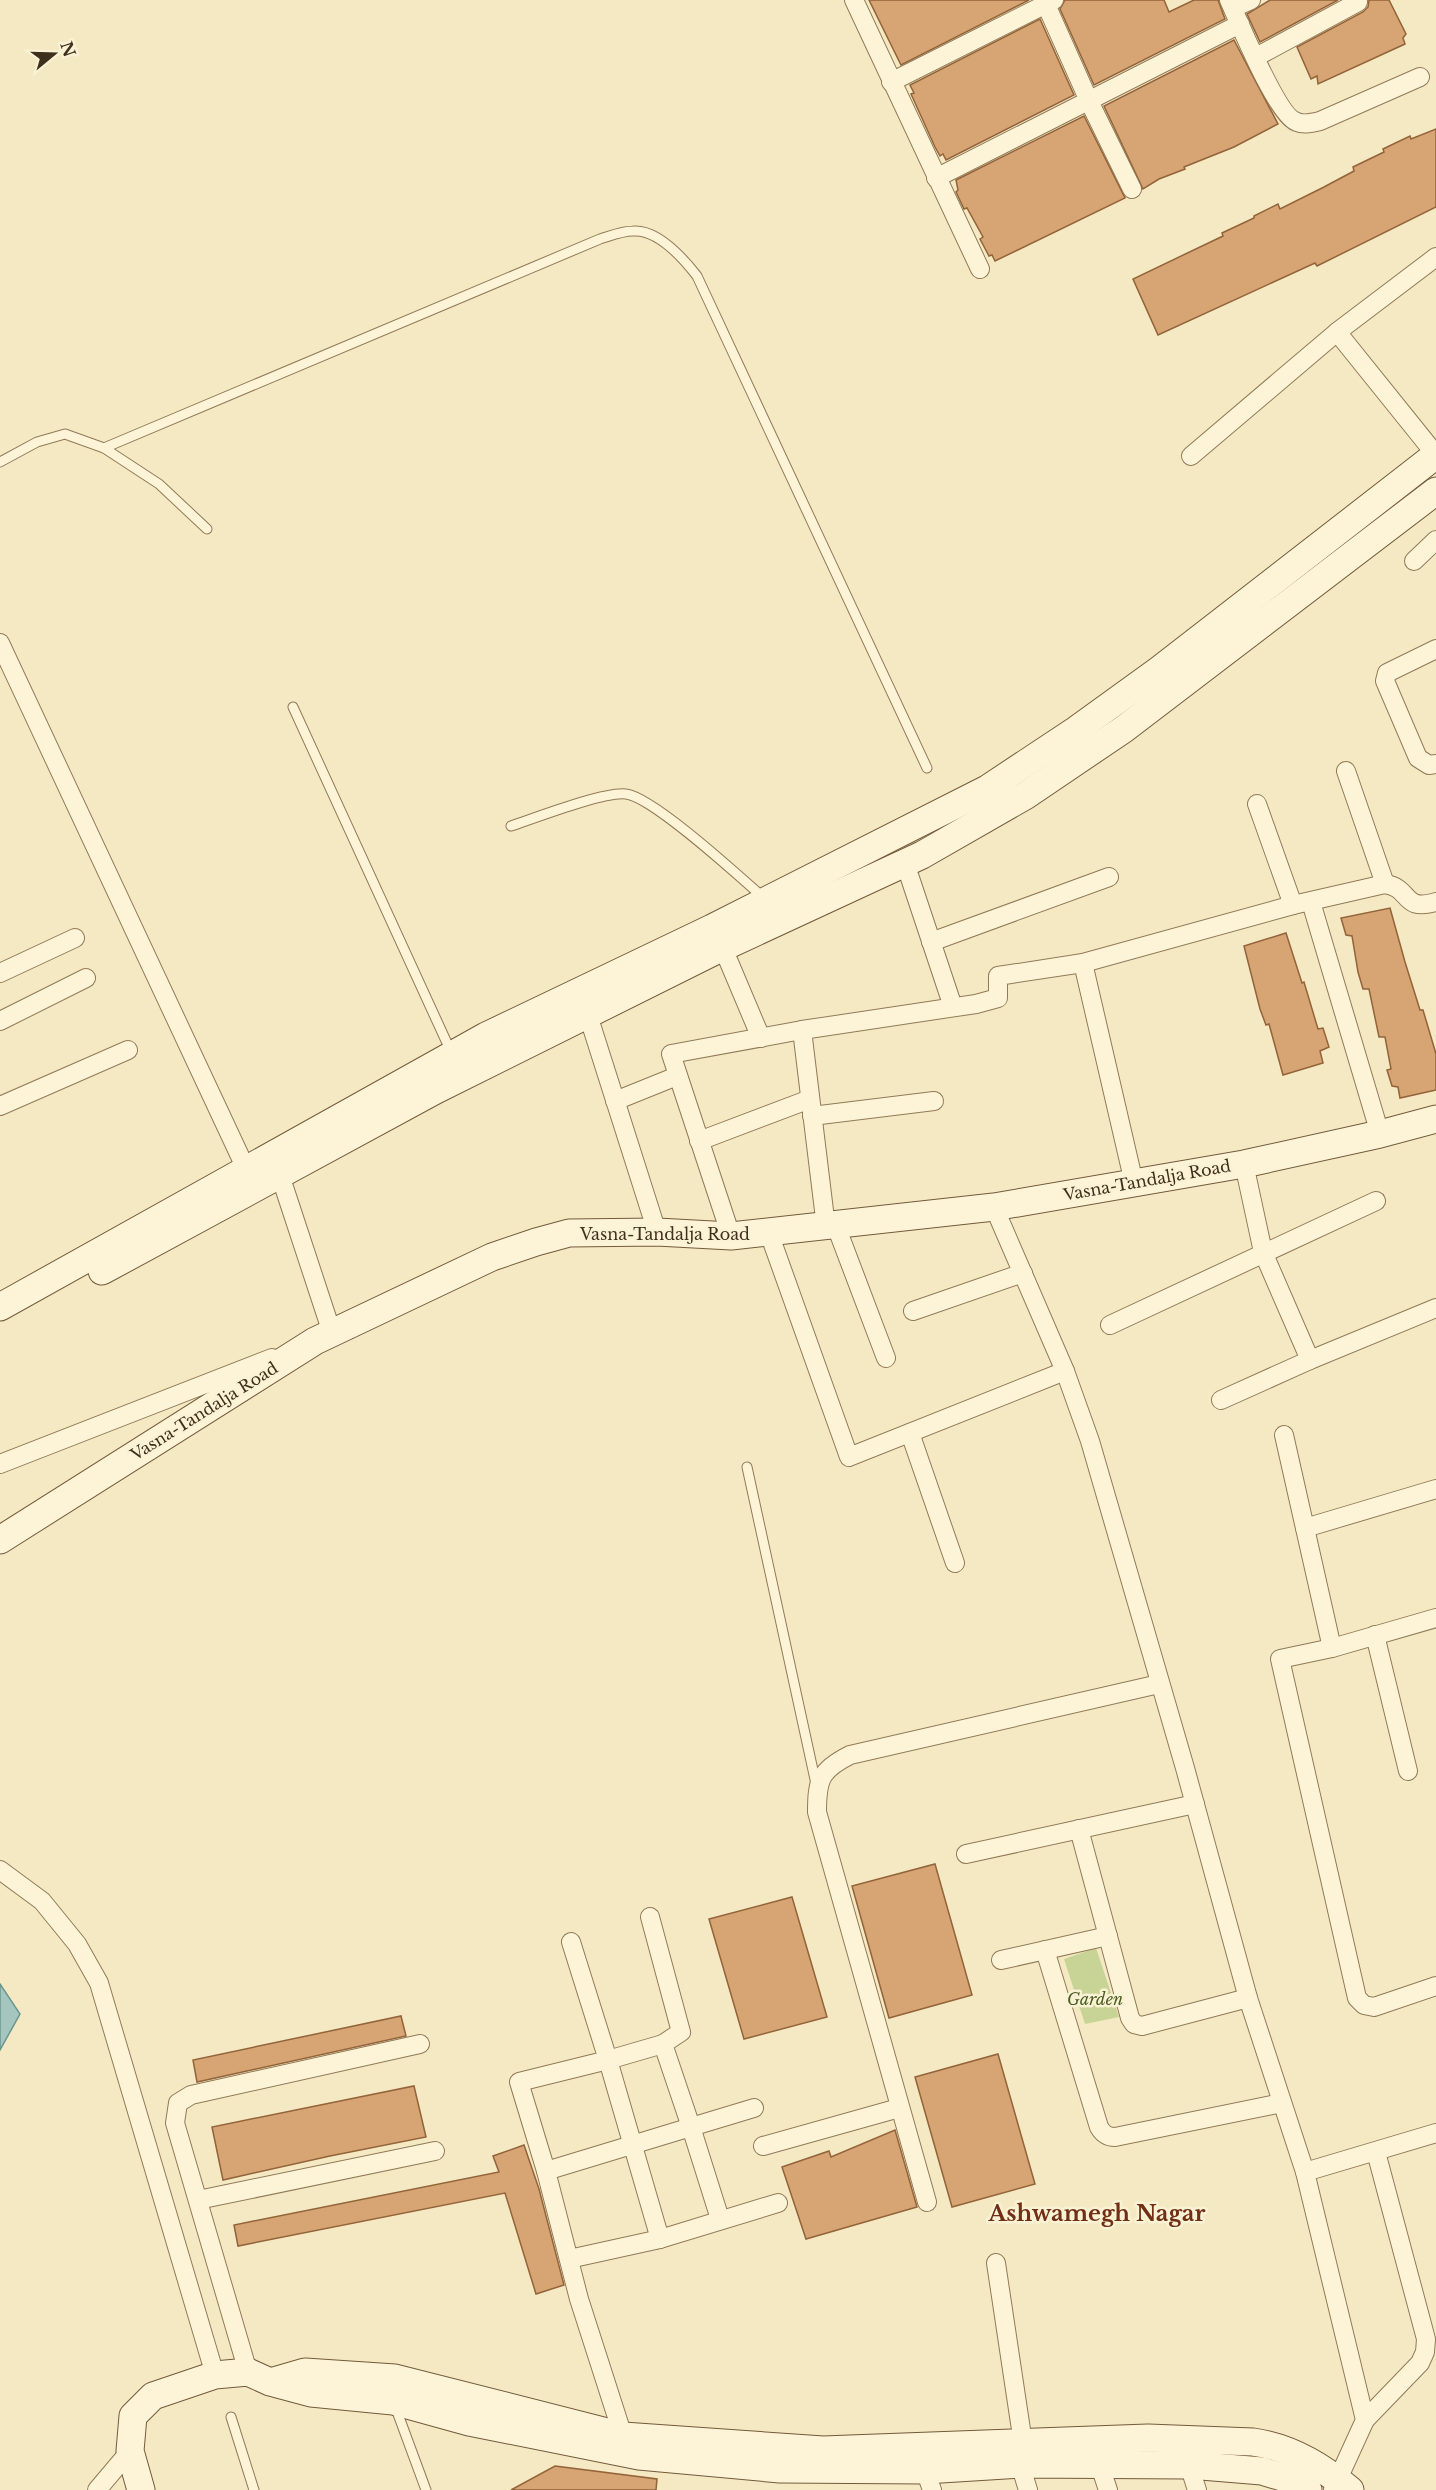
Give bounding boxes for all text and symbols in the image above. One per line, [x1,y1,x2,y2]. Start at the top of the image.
north arrow [24,24,84,84]
text: N [56,39,80,59]
street label: Vasna-Tandalja Road [1061,1155,1233,1205]
street label: Vasna-Tandalja Road [579,1224,750,1244]
street label: Vasna-Tandalja Road [126,1357,281,1465]
park label: Garden [1067,1989,1123,2009]
district label: Ashwamegh Nagar [988,2200,1206,2227]

